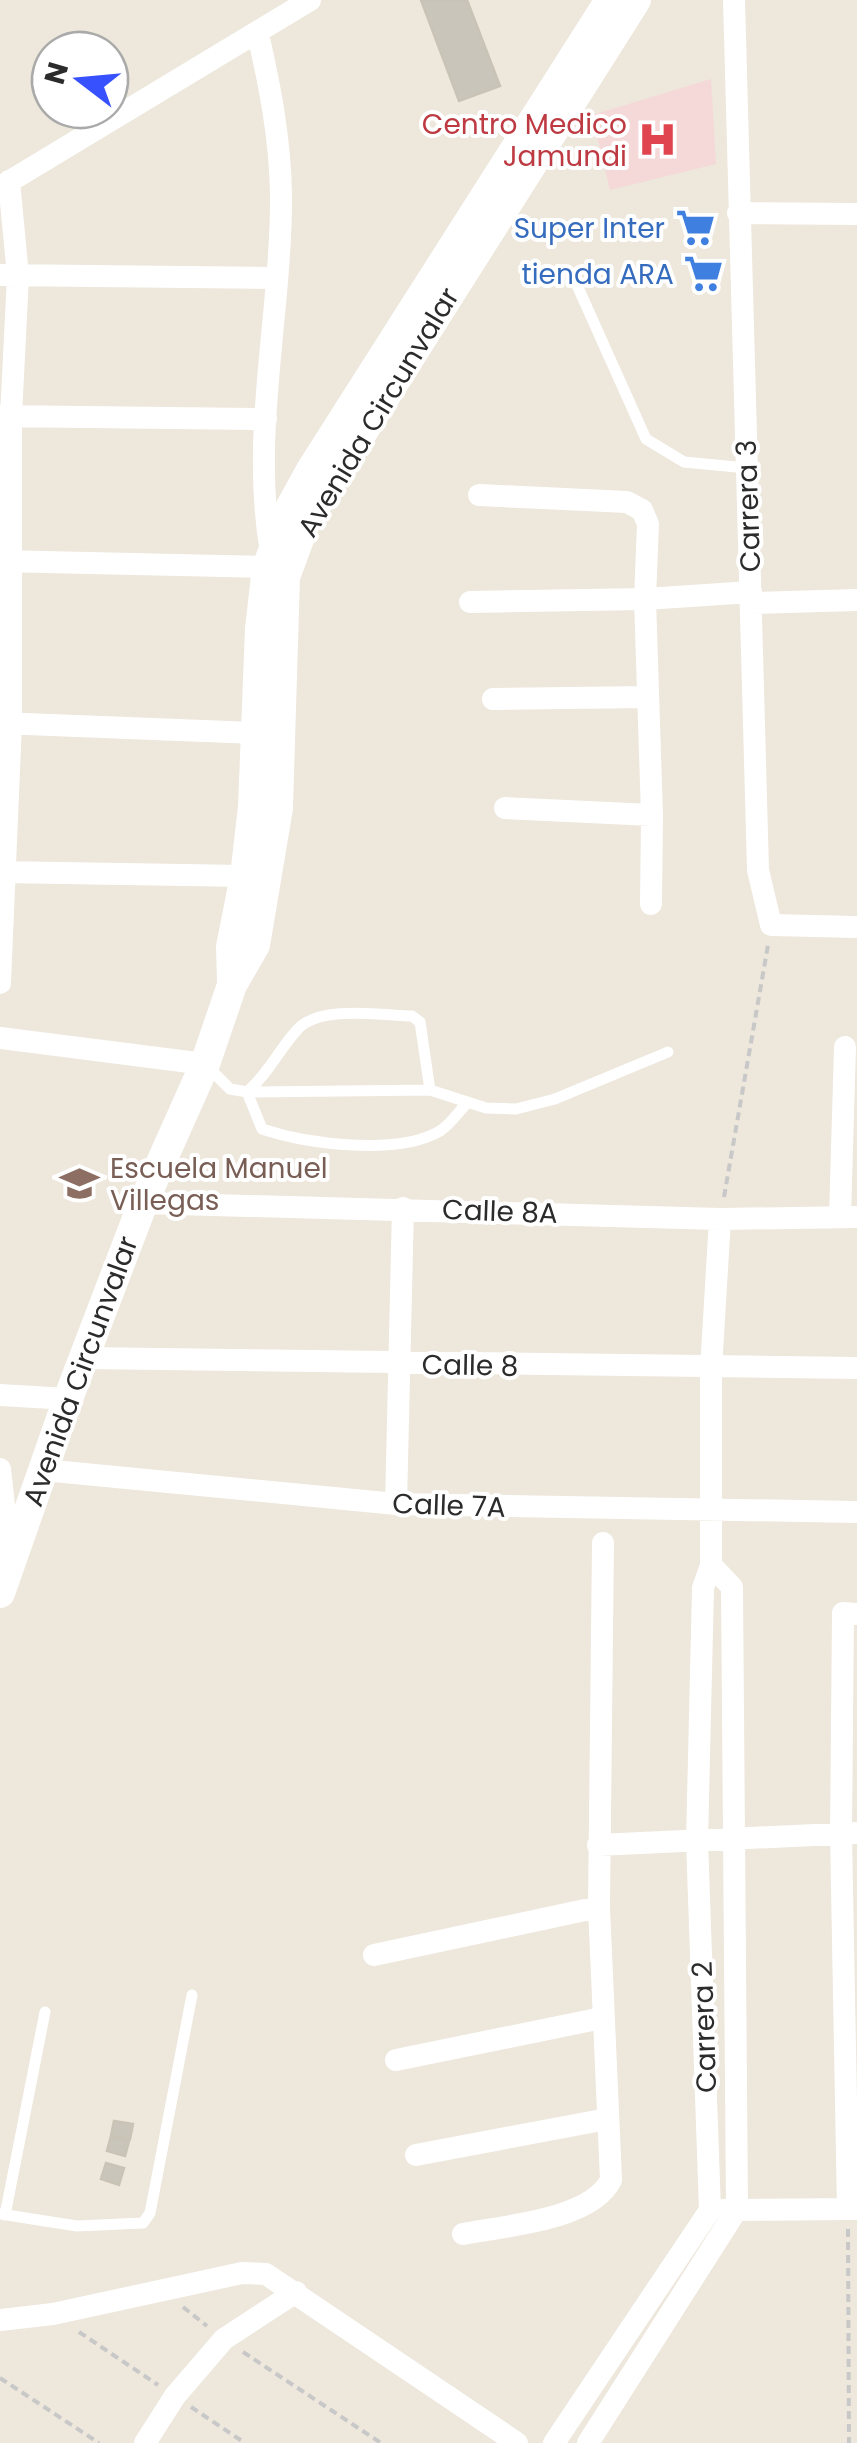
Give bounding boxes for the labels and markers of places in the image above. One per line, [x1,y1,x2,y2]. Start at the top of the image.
place label: Centro Medico Jamundi [422,105,627,176]
hospital icon: Centro Medico Jamundi [636,119,678,161]
supermarket icon: Super Inter [674,207,716,249]
place label: Super Inter [514,209,665,248]
supermarket icon: tienda ARA [683,253,725,295]
place label: tienda ARA [522,255,674,294]
place label: Escuela Manuel Villegas [110,1149,328,1220]
school or university icon: Escuela Manuel Villegas [59,1163,101,1205]

